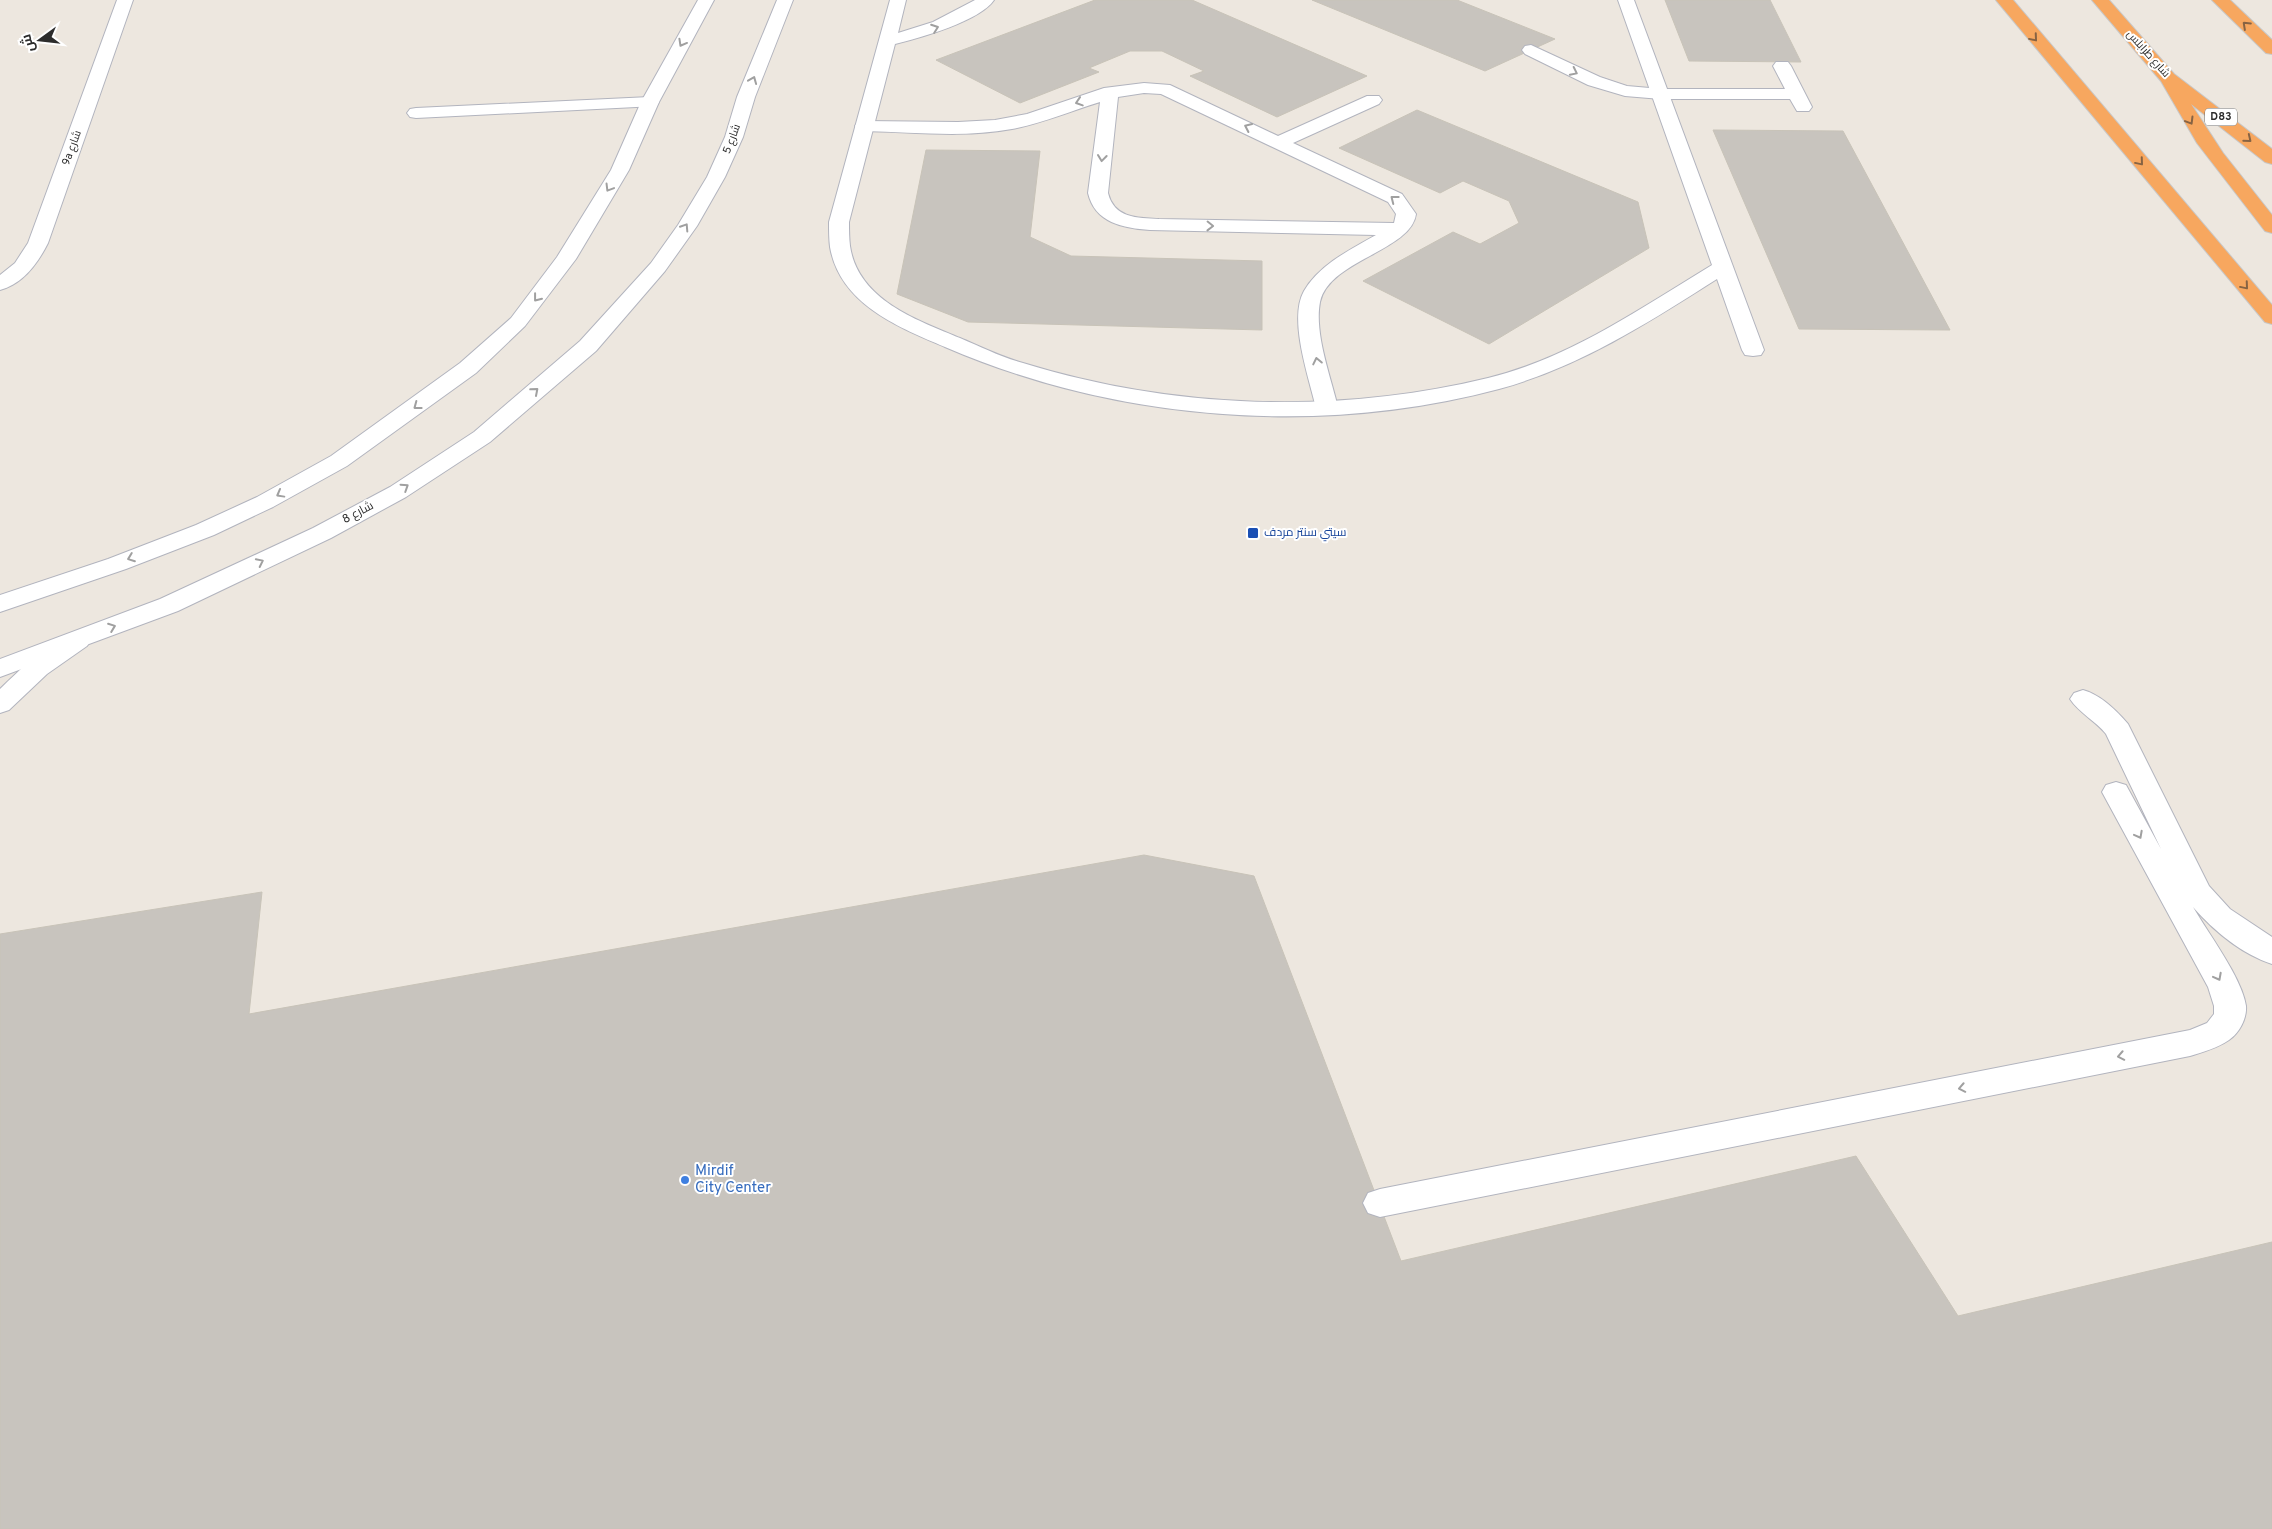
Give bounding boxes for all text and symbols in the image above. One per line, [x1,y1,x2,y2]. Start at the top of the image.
north arrow [15,15,65,65]
one-way arrow [2243,22,2252,31]
one-way arrow [930,24,939,34]
street label: شارع طرابلس [2123,28,2173,80]
text: ش [17,32,39,54]
one-way arrow [2029,33,2038,42]
one-way arrow [678,37,688,46]
one-way arrow [1569,65,1578,75]
one-way arrow [747,76,758,85]
one-way arrow [1075,97,1083,107]
road number: D83 [2205,108,2237,125]
one-way arrow [2184,116,2194,125]
street label: شارع 5 [720,122,744,156]
one-way arrow [1244,123,1253,134]
street label: 9a شارع [59,129,85,167]
one-way arrow [2243,134,2252,143]
one-way arrow [1097,154,1108,162]
one-way arrow [2134,156,2142,165]
one-way arrow [606,182,616,191]
one-way arrow [1390,195,1399,204]
one-way arrow [1206,221,1214,231]
one-way arrow [679,223,689,232]
one-way arrow [2239,280,2247,289]
one-way arrow [534,292,542,301]
one-way arrow [1312,356,1323,365]
one-way arrow [529,388,538,397]
one-way arrow [413,400,423,409]
one-way arrow [399,484,408,494]
one-way arrow [276,487,285,497]
street label: شارع 8 [339,498,377,528]
place label: سيتي سنتر مردف [1264,525,1347,542]
marker: سيتي سنتر مردف [1246,526,1260,540]
one-way arrow [127,552,136,563]
one-way arrow [255,558,264,568]
one-way arrow [107,623,115,633]
one-way arrow [2133,829,2143,838]
one-way arrow [2212,971,2222,980]
one-way arrow [2117,1051,2126,1061]
one-way arrow [1957,1082,1966,1093]
place label: Mirdif City Center [695,1162,771,1198]
marker: Mirdif City Center [679,1174,691,1186]

